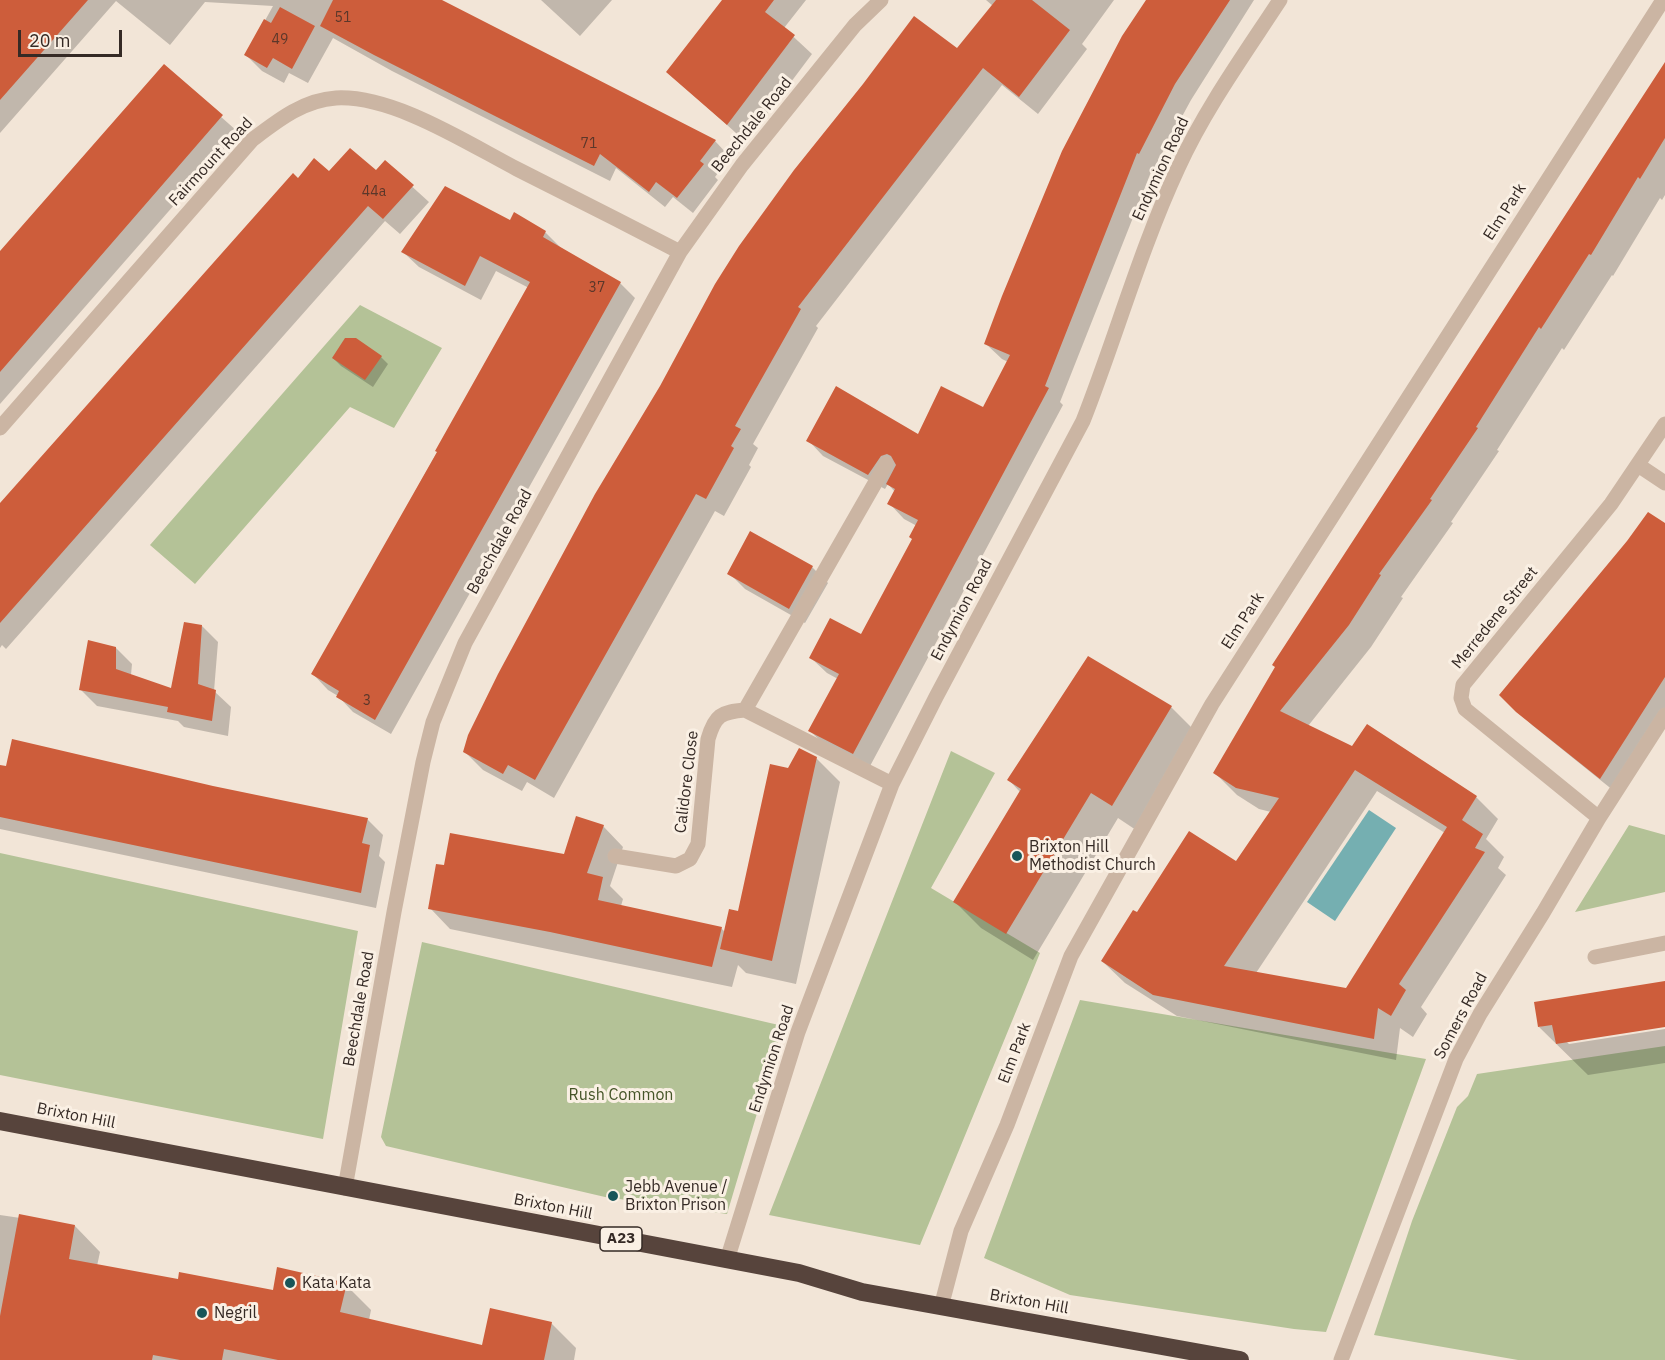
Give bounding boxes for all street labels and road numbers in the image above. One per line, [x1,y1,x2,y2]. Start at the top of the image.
street label: Beechdale Road [708,74,796,176]
street label: Fairmount Road [165,114,257,210]
street label: Endymion Road [1129,114,1193,224]
street label: Elm Park [1480,180,1530,244]
street label: Beechdale Road [463,486,537,598]
street label: Endymion Road [927,556,997,664]
street label: Merredene Street [1448,563,1542,673]
street label: Elm Park [1218,589,1268,653]
street label: Calidore Close [671,730,703,834]
street label: Beechdale Road [339,950,379,1068]
street label: Somers Road [1430,969,1492,1063]
street label: Endymion Road [746,1003,798,1115]
street label: Elm Park [995,1020,1035,1086]
street label: Brixton Hill [35,1099,117,1133]
street label: Brixton Hill [512,1190,594,1224]
road number: A23 [600,1227,642,1251]
street label: Brixton Hill [988,1286,1070,1318]

